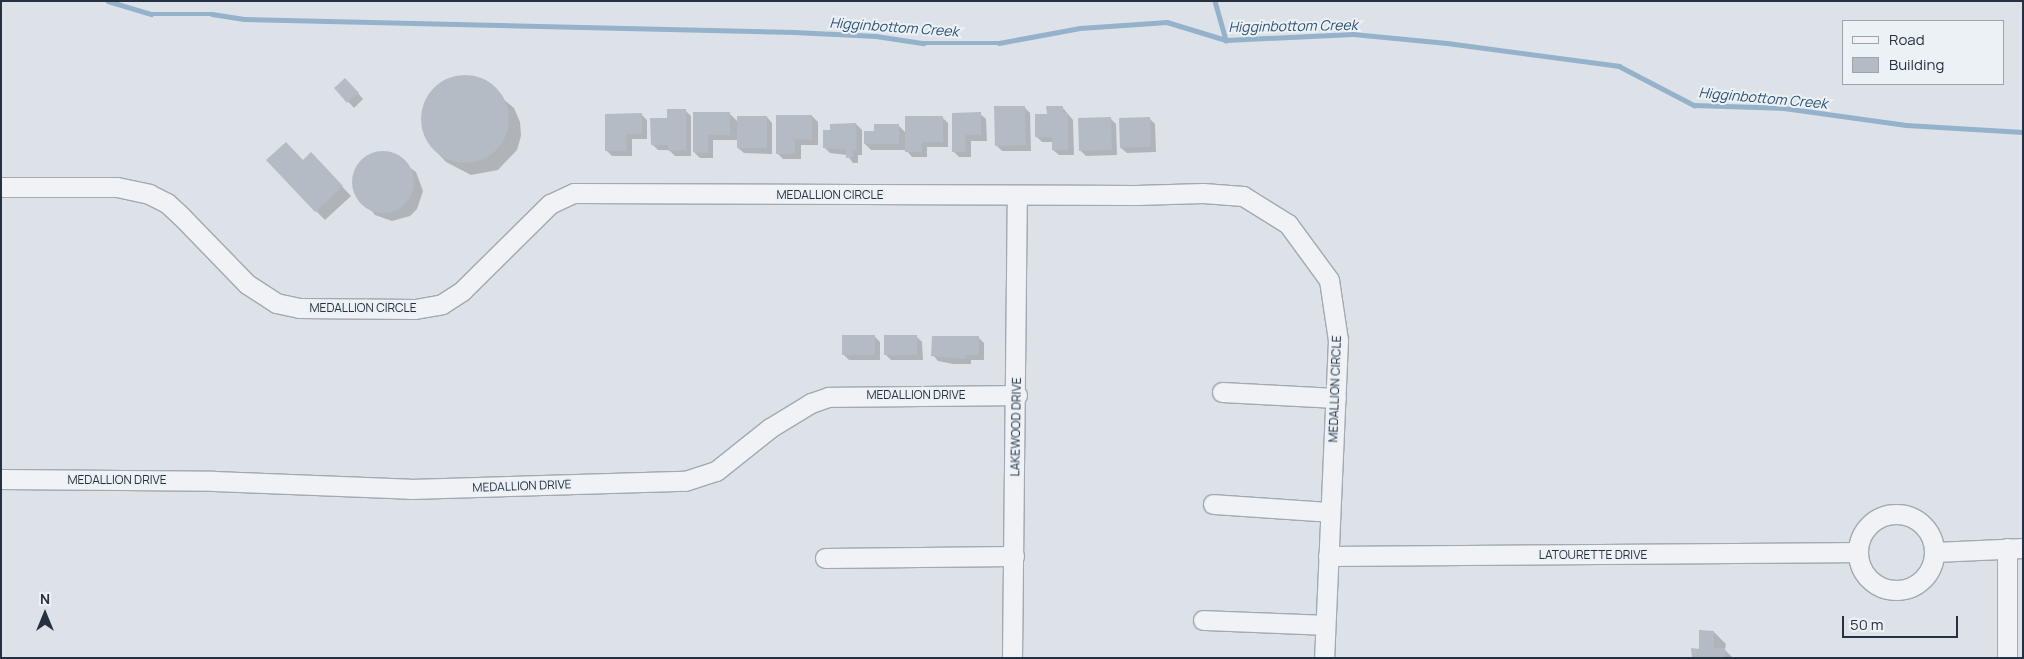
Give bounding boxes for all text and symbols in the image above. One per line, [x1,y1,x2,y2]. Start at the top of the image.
water label: Higginbottom Creek [829,14,959,40]
water label: Higginbottom Creek [1228,16,1358,36]
legend [1842,20,2004,85]
text: Road [1889,29,1925,50]
text: Building [1889,54,1944,75]
water label: Higginbottom Creek [1698,84,1828,112]
street label: MEDALLION CIRCLE [776,188,884,202]
street label: MEDALLION CIRCLE [309,301,417,315]
street label: MEDALLION CIRCLE [1326,335,1344,443]
street label: LAKEWOOD DRIVE [1008,377,1024,477]
street label: MEDALLION DRIVE [866,388,966,402]
street label: MEDALLION DRIVE [67,473,167,487]
street label: MEDALLION DRIVE [472,477,572,495]
street label: LATOURETTE DRIVE [1539,548,1647,562]
north arrow [20,589,70,639]
text: N [40,589,50,608]
scale bar [1844,606,1960,638]
text: 50 m [1850,614,1884,635]

